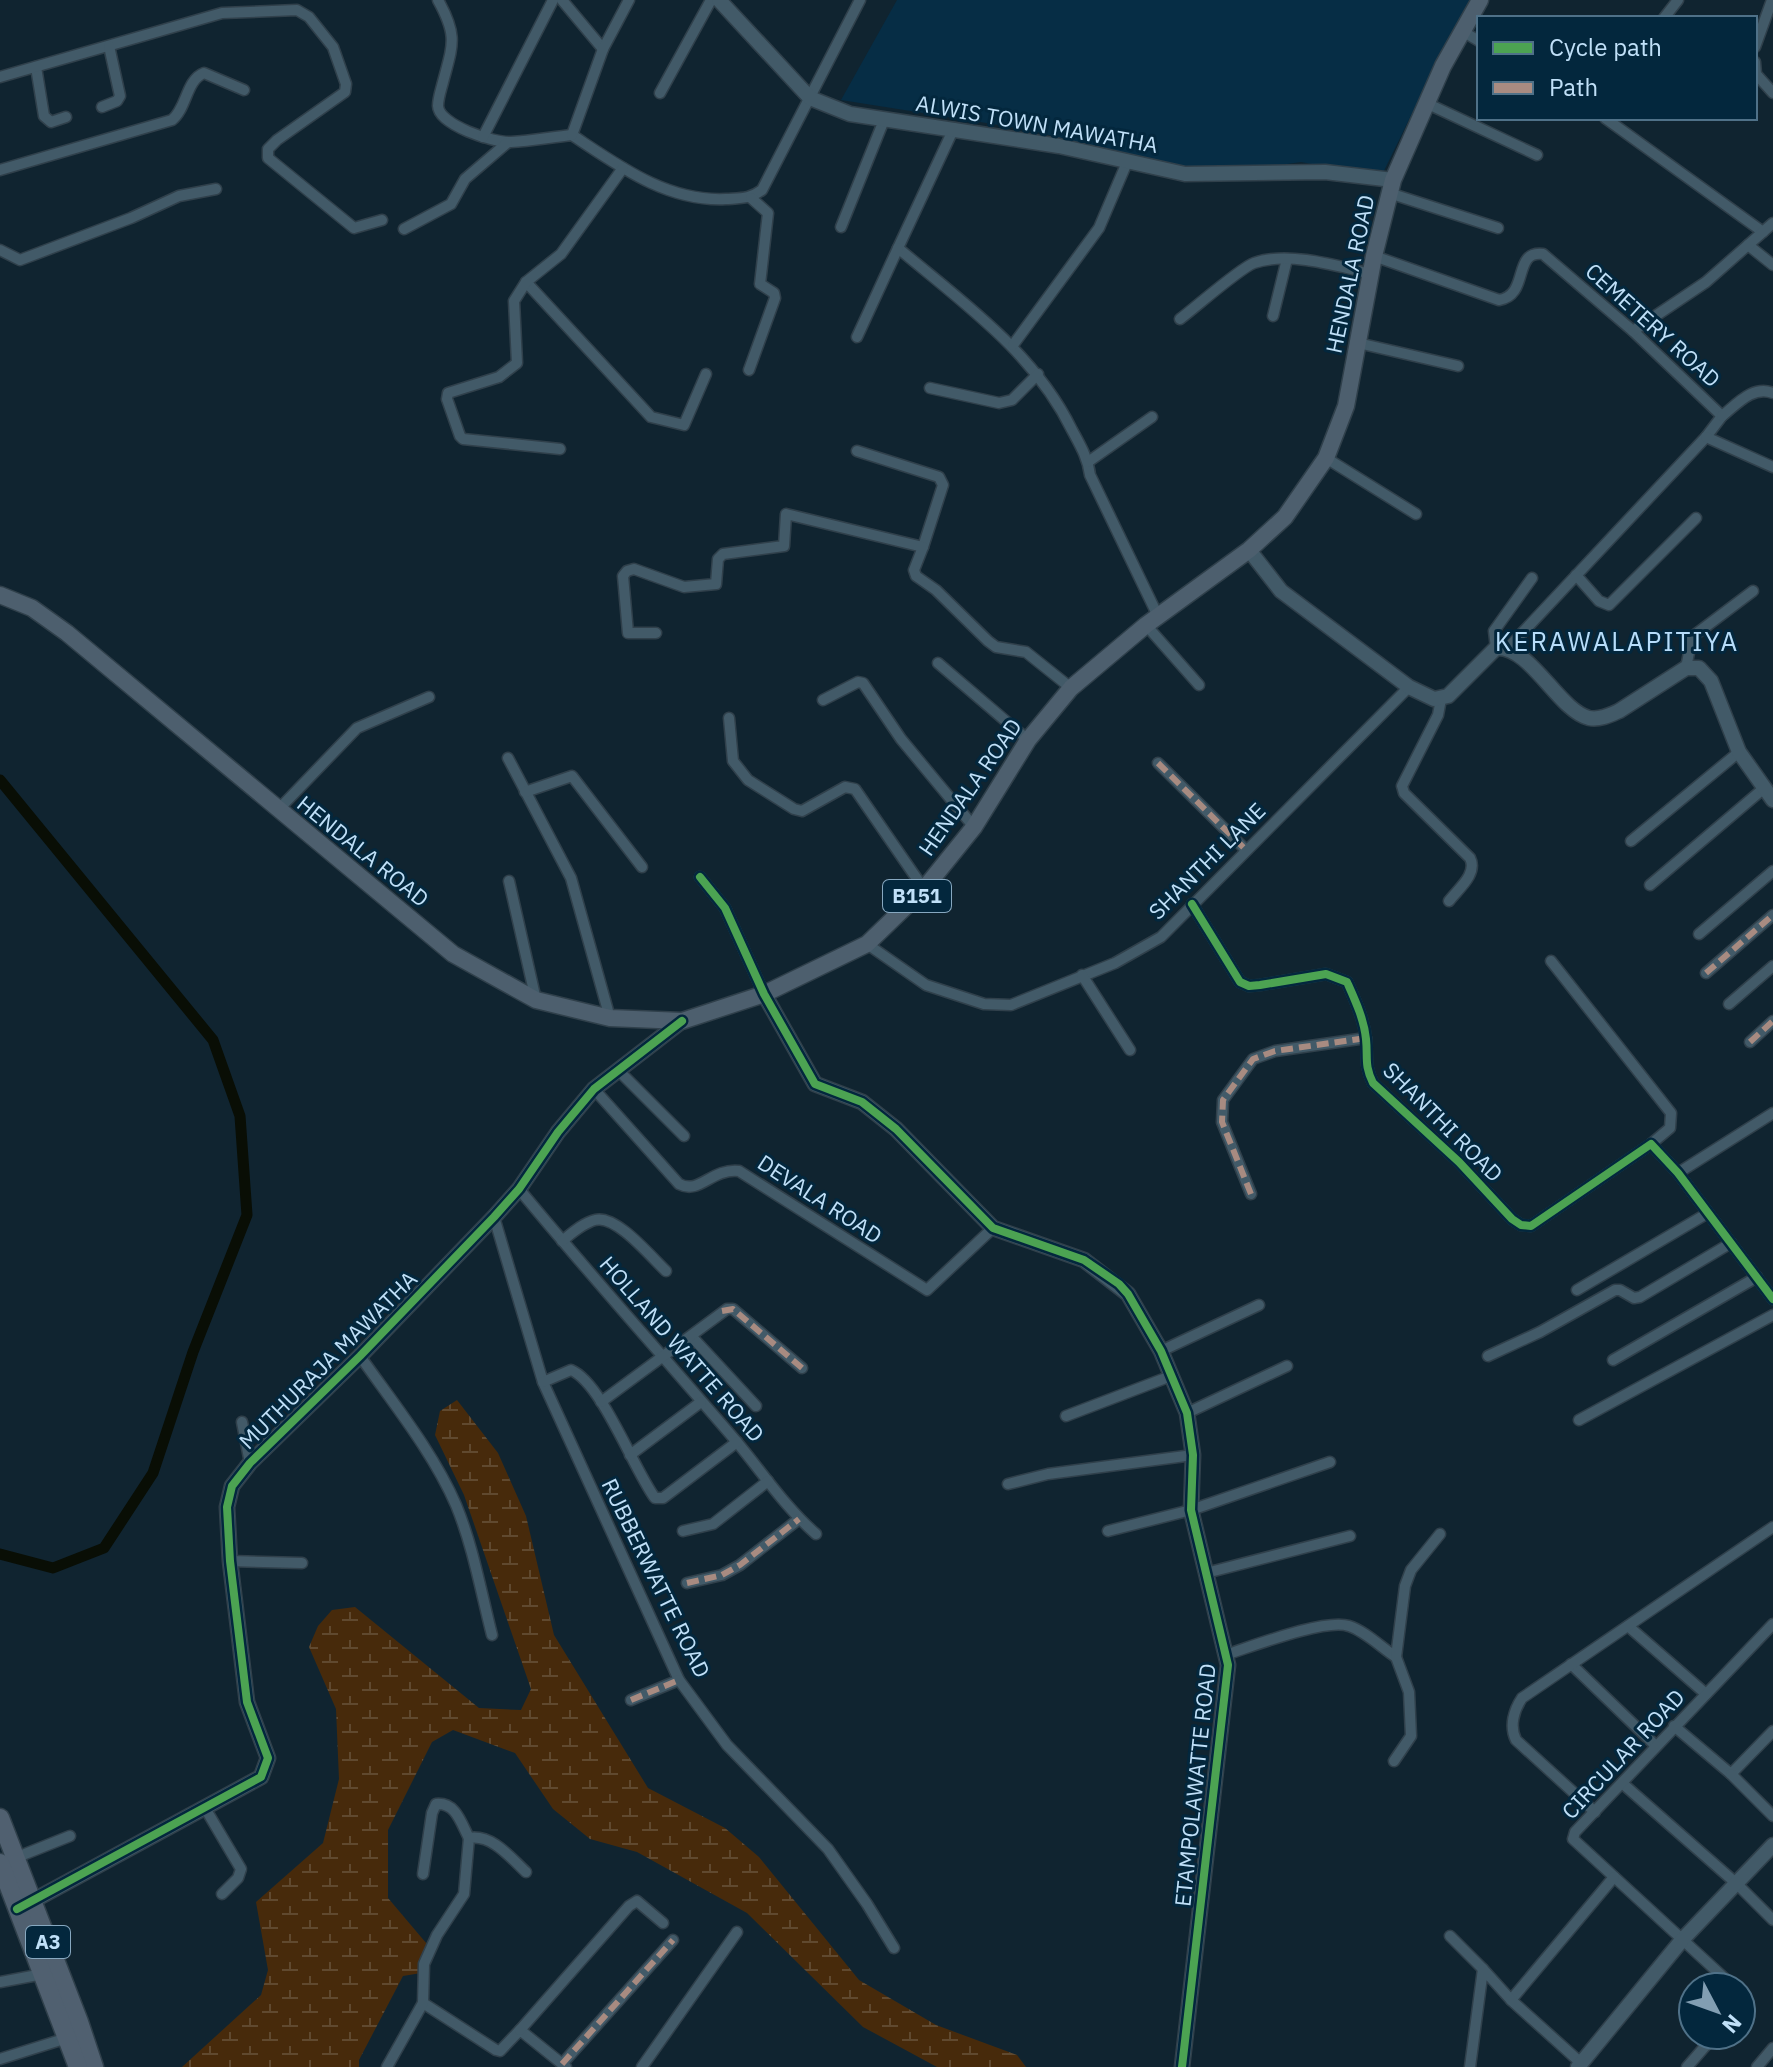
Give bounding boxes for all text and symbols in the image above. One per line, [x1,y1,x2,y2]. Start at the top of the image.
legend [1477,16,1757,120]
text: Cycle path [1549,31,1662,63]
text: Path [1549,71,1598,103]
street label: ALWIS TOWN MAWATHA [914,88,1160,159]
street label: HENDALA ROAD [1319,192,1380,356]
street label: CEMETERY ROAD [1580,256,1727,393]
district label: KERAWALAPITIYA [1495,624,1739,658]
street label: HENDALA ROAD [911,712,1028,861]
street label: HENDALA ROAD [292,789,435,913]
street label: SHANTHI LANE [1142,796,1271,925]
road number: B151 [883,880,951,912]
street label: SHANTHI ROAD [1377,1055,1510,1188]
street label: DEVALA ROAD [753,1148,888,1250]
street label: HOLLAND WATTE ROAD [594,1250,771,1448]
street label: MUTHURAJA MAWATHA [232,1264,423,1455]
street label: RUBBERWATTE ROAD [596,1473,717,1682]
street label: ETAMPOLAWATTE ROAD [1167,1662,1222,1908]
street label: CIRCULAR ROAD [1555,1682,1690,1825]
road number: A3 [26,1926,70,1958]
north arrow [1677,1971,1757,2051]
text: N [1716,2009,1749,2040]

